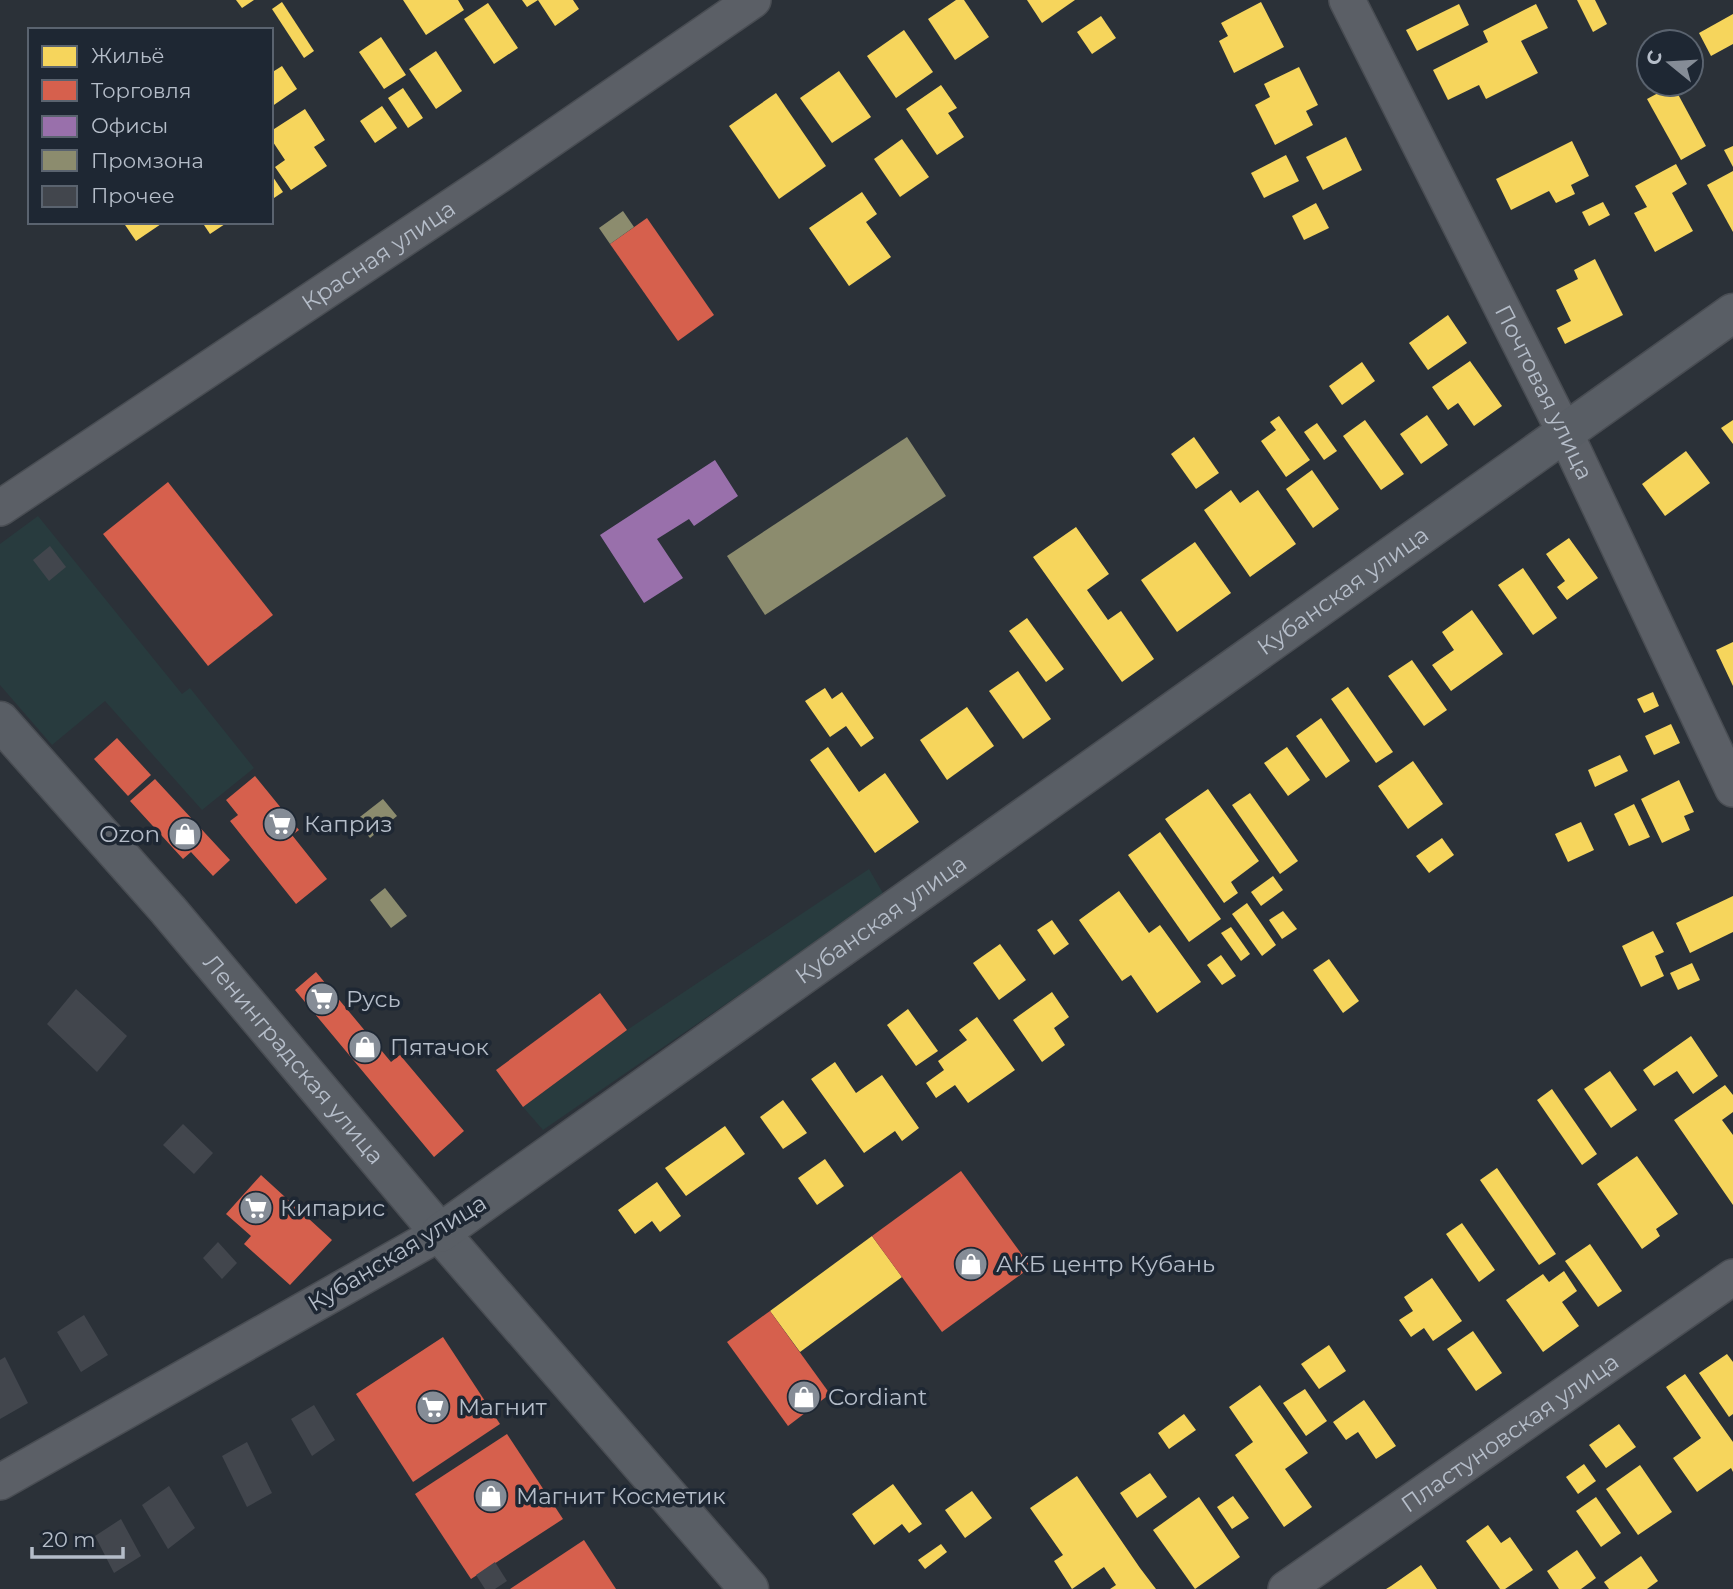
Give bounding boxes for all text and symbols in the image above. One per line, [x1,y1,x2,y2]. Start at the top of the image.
legend [28,28,273,224]
north arrow [1635,28,1705,98]
text: Жильё [91,43,165,68]
text: С [1641,48,1667,68]
text: Торговля [91,78,192,103]
text: Офисы [91,113,168,138]
text: Промзона [91,148,204,173]
text: Прочее [91,183,175,208]
street label: Красная улица [296,194,461,317]
street label: Почтовая улица [1489,300,1599,484]
street label: Кубанская улица [1252,520,1434,661]
supermarket icon: Каприз [261,805,299,843]
place label: Каприз [304,810,393,838]
shop icon: Ozon [166,815,204,853]
place label: Ozon [99,820,160,848]
street label: Кубанская улица [790,849,972,990]
street label: Ленинградская улица [197,949,390,1170]
supermarket icon: Русь [303,980,341,1018]
place label: Русь [346,985,401,1013]
shop icon: Пятачок [346,1028,384,1066]
place label: Пятачок [390,1033,490,1061]
supermarket icon: Кипарис [237,1189,275,1227]
street label: Кубанская улица [303,1189,491,1317]
place label: Кипарис [280,1194,385,1222]
shop icon: АКБ центр Кубань [952,1245,990,1283]
place label: АКБ центр Кубань [996,1250,1215,1278]
street label: Пластуновская улица [1396,1347,1624,1518]
shop icon: Cordiant [785,1378,823,1416]
place label: Cordiant [828,1383,927,1411]
supermarket icon: Магнит [414,1388,452,1426]
place label: Магнит [458,1393,547,1421]
shop icon: Магнит Косметик [472,1477,510,1515]
place label: Магнит Косметик [516,1482,726,1510]
scale bar [32,1516,122,1560]
text: 20 m [42,1527,96,1552]

